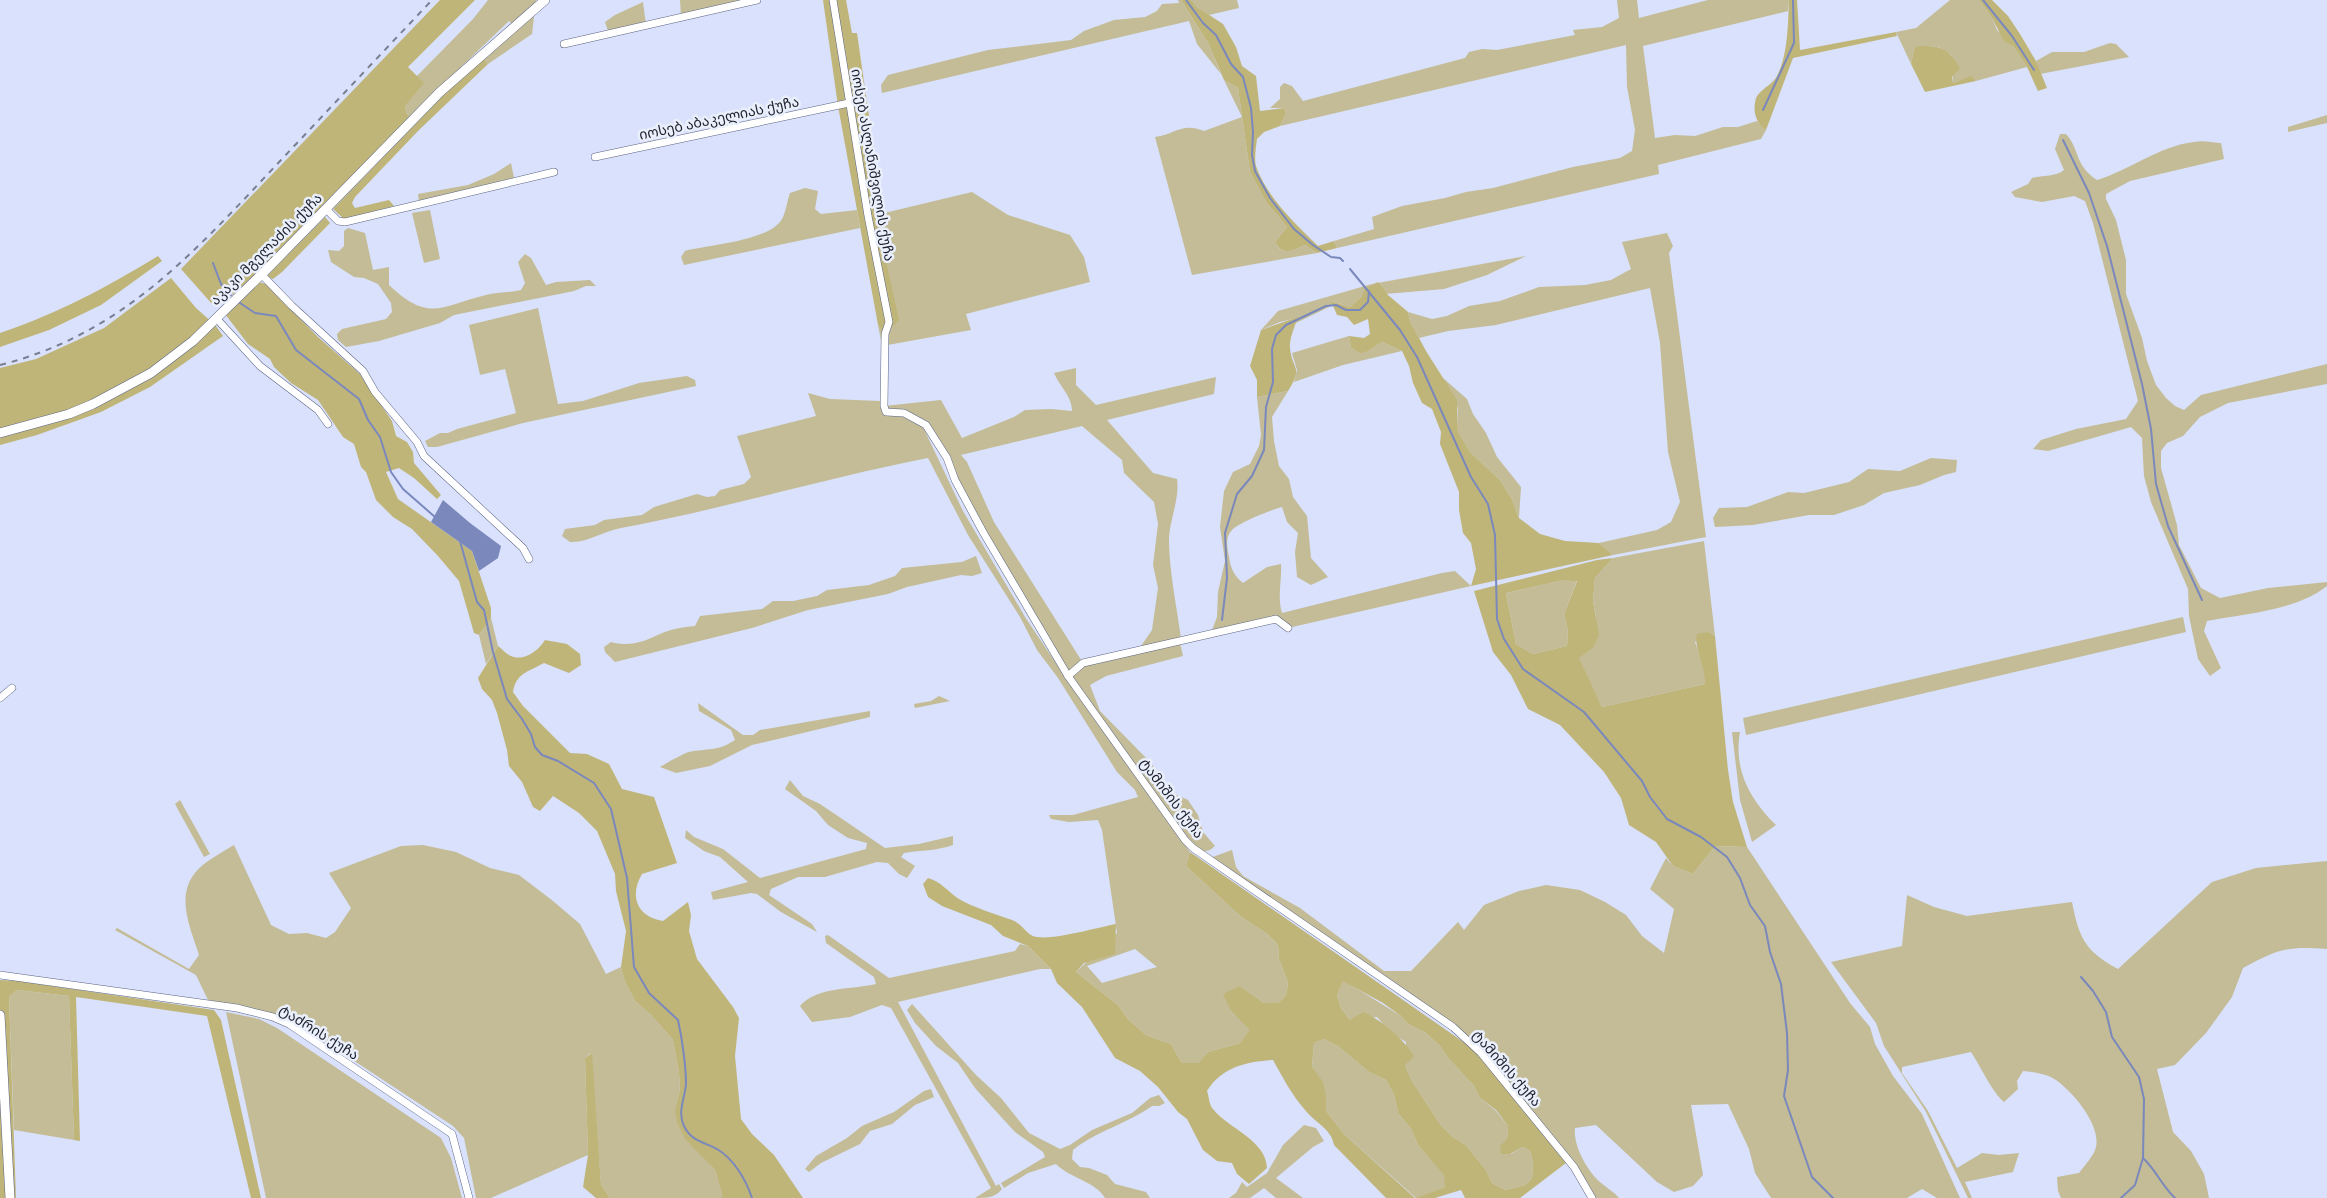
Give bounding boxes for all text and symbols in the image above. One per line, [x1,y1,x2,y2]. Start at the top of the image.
street label: იოსებ ასლანიშვილის ქუჩა [847,67,899,263]
street label: იოსებ აბაკელიას ქუჩა [637,92,801,144]
street label: აკაკი მგელაძის ქუჩა [206,189,326,309]
street label: ტამიშის ქუჩა [1136,754,1208,842]
street label: ტაძრის ქუჩა [276,1000,362,1064]
street label: ტამიშის ქუჩა [1469,1026,1545,1110]

